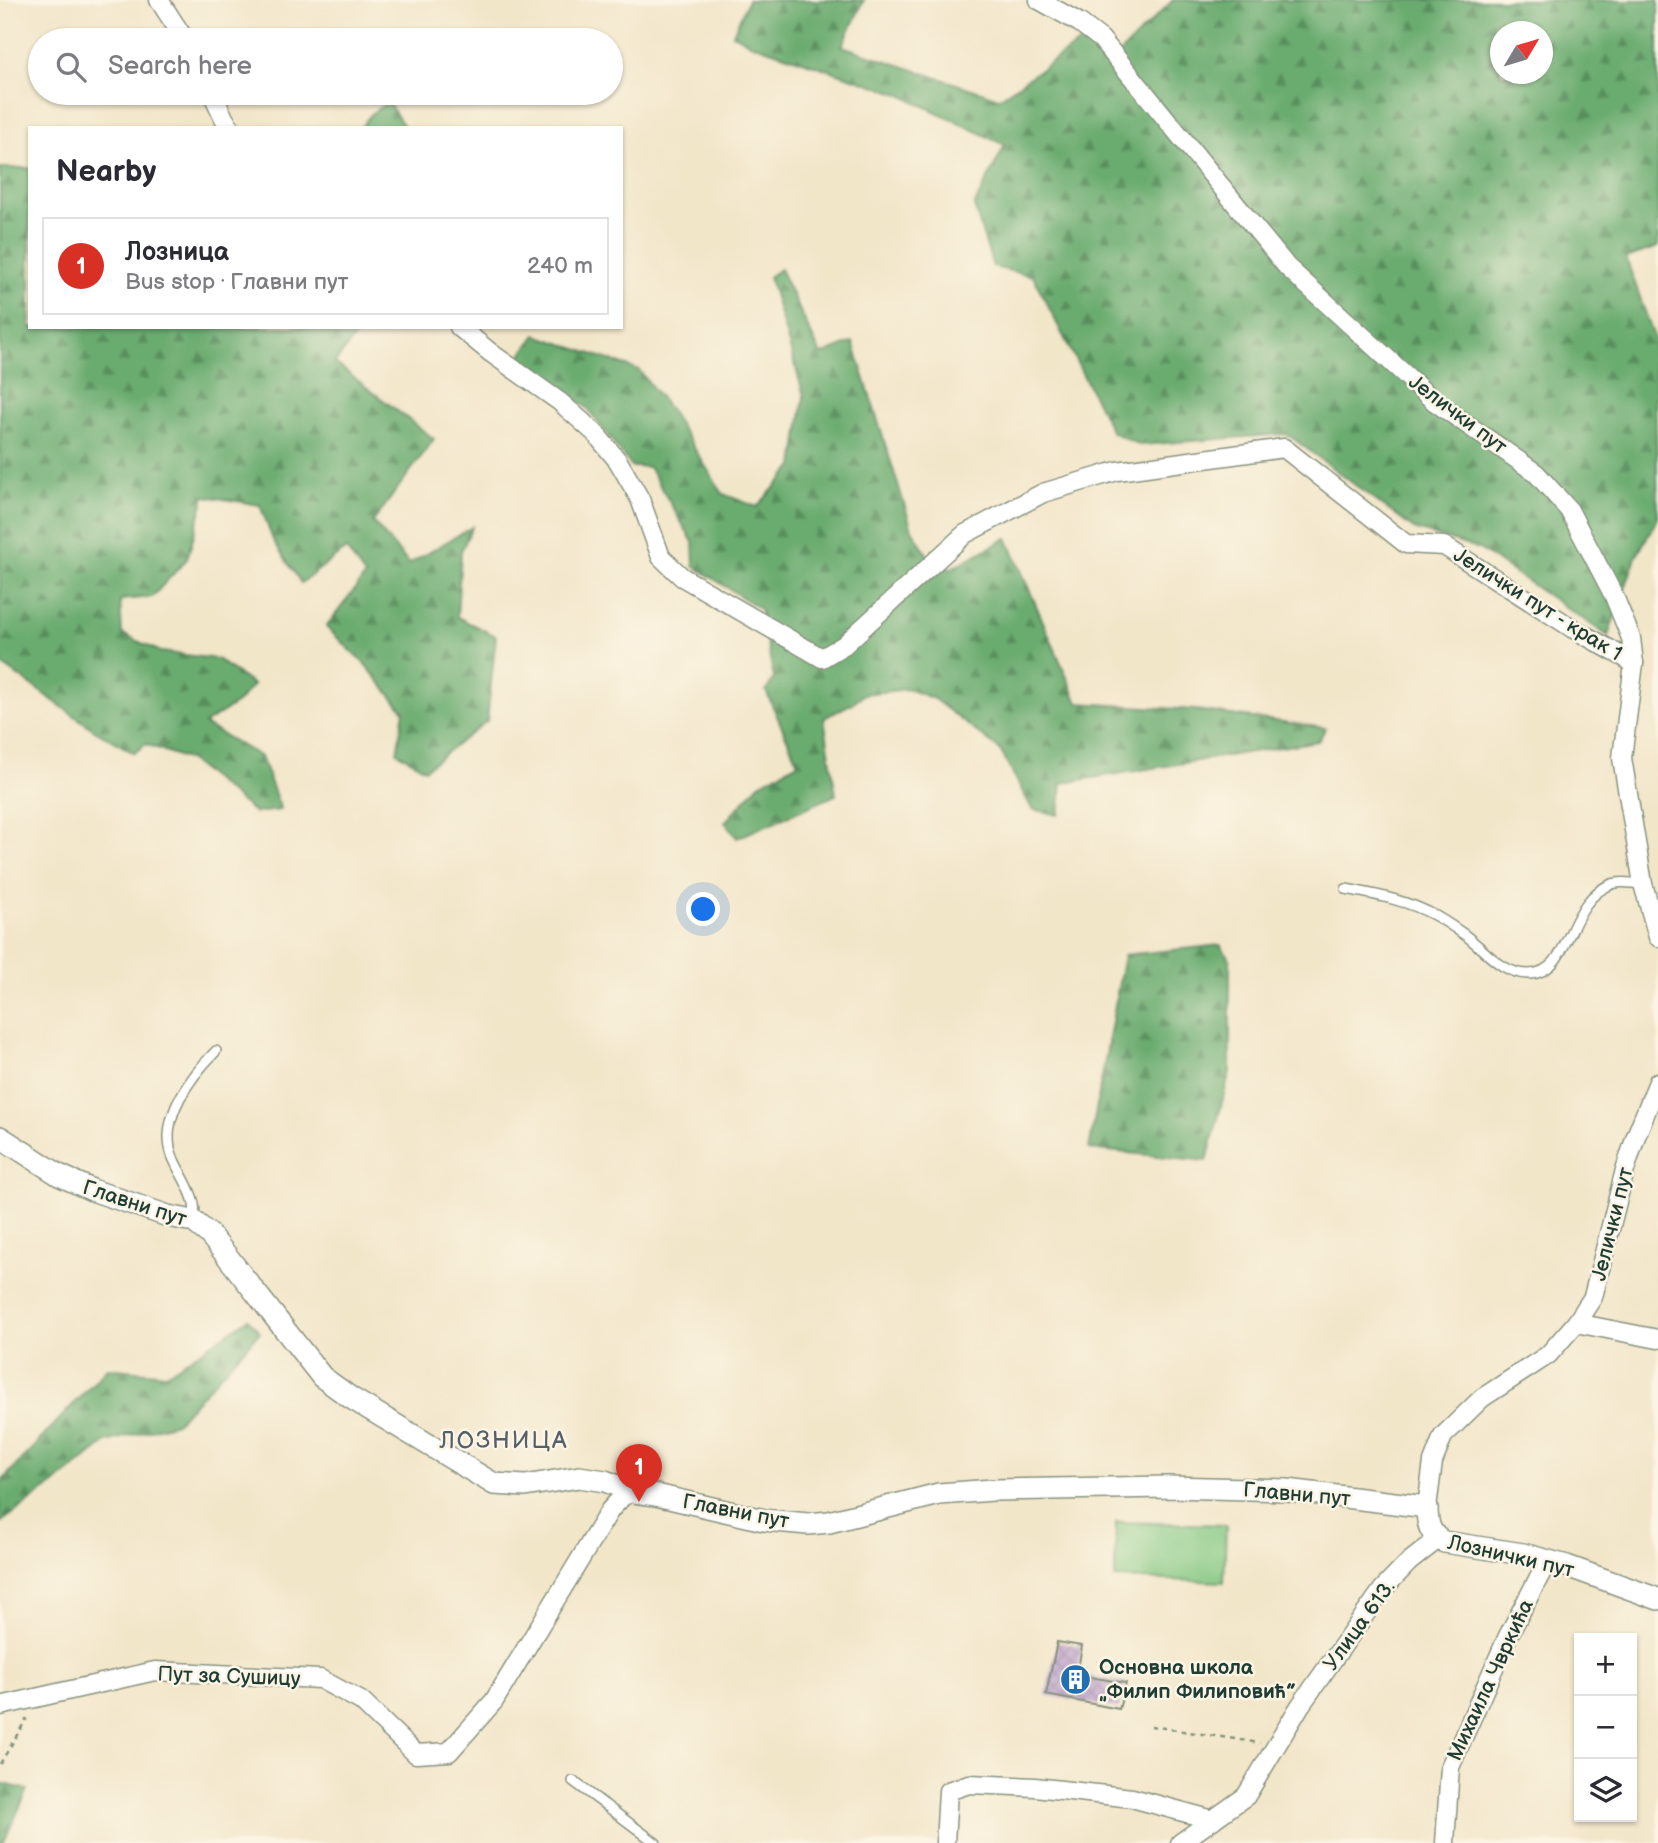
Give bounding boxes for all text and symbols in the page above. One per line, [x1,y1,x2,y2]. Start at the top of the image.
north arrow [1490,21,1553,84]
search box [28,28,623,105]
icon: search [52,48,90,86]
text: Search here [108,51,252,82]
text: Nearby [56,154,156,190]
text: Лозница [125,237,229,268]
text: 1 [76,252,86,280]
text: 240 m [527,252,593,280]
text: Bus stop · Главни пут [125,268,348,296]
street label: Јелички пут [1404,369,1512,460]
street label: Јелички пут - крак 1 [1449,542,1627,666]
your location [686,892,720,926]
street label: Јелички пут [1586,1164,1639,1284]
street label: Главни пут [80,1175,190,1232]
district label: ЛОЗНИЦА [438,1426,569,1455]
pin: 1 [616,1444,662,1502]
street label: Главни пут [1242,1477,1352,1512]
street label: Главни пут [681,1489,791,1534]
street label: Лознички пут [1444,1530,1577,1583]
street label: Улица 613. [1318,1575,1401,1675]
street label: Михаила Чвркића [1442,1595,1539,1765]
map controls [1574,1633,1637,1822]
button: + [1574,1633,1637,1696]
place label: Основна школа „Филип Филиповић” [1099,1655,1296,1704]
street label: Пут за Сушицу [157,1662,301,1691]
building icon: Основна школа „Филип Филиповић” [1059,1662,1093,1696]
button: − [1574,1696,1637,1759]
button: layers [1574,1759,1637,1822]

